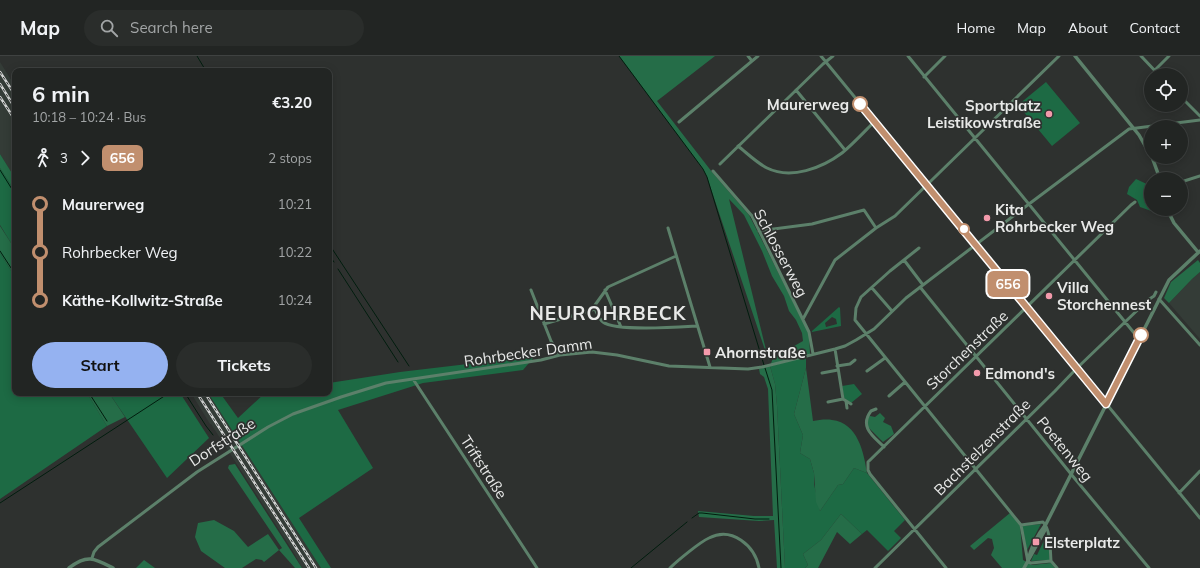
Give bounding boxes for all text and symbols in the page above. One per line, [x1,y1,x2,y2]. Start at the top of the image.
search box [84,10,364,46]
text: Map [20,16,60,40]
icon: search [98,17,120,39]
text: Search here [130,18,213,37]
text: Home [956,19,995,37]
text: Map [1017,19,1046,37]
text: About [1068,19,1108,37]
text: Contact [1130,19,1180,37]
map controls [1144,68,1188,216]
button: locate [1144,68,1188,112]
text: 6 min [32,80,90,108]
text: €3.20 [272,93,312,112]
place label: Maurerweg [767,95,849,114]
marker: Maurerweg [852,96,868,112]
place label: Sportplatz Leistikowstraße [927,96,1041,132]
text: 10:18 – 10:24 · Bus [32,109,146,125]
marker: Sportplatz Leistikowstraße [1044,109,1054,119]
button: + [1144,120,1188,164]
icon: walk [32,147,54,169]
icon: forward [74,147,96,169]
text: 656 [110,149,135,167]
text: 3 [60,150,68,166]
text: 2 stops [268,150,312,166]
button: − [1144,172,1188,216]
text: Maurerweg [62,195,144,214]
text: 10:21 [278,196,312,212]
place label: Kita Rohrbecker Weg [995,200,1114,236]
street label: Schlosserweg [750,206,812,300]
marker: Kita Rohrbecker Weg [982,213,992,223]
unlabelled marker [958,223,970,235]
text: Rohrbecker Weg [62,243,178,262]
text: 10:22 [278,244,312,260]
line badge: 656 [985,271,1031,297]
text: 656 [995,275,1021,293]
place label: Villa Storchennest [1056,278,1151,314]
text: Käthe-Kollwitz-Straße [62,291,223,310]
marker: Villa Storchennest [1044,291,1054,301]
text: 10:24 [278,292,312,308]
district label: NEUROHRBECK [529,301,687,325]
street label: Storchenstraße [922,306,1012,394]
unlabelled marker [1133,327,1149,343]
street label: Rohrbecker Damm [463,334,593,370]
button: Start [32,342,168,388]
button: Tickets [176,342,312,388]
place label: Ahornstraße [715,343,806,362]
marker: Ahornstraße [702,347,712,357]
place label: Edmond's [985,364,1055,383]
marker: Edmond's [972,368,982,378]
street label: Bachstelzenstraße [930,395,1034,499]
street label: Poetenweg [1033,413,1097,485]
street label: Dorfstraße [185,414,259,470]
street label: Triftstraße [457,432,511,502]
place label: Elsterplatz [1044,533,1120,552]
marker: Elsterplatz [1031,537,1041,547]

